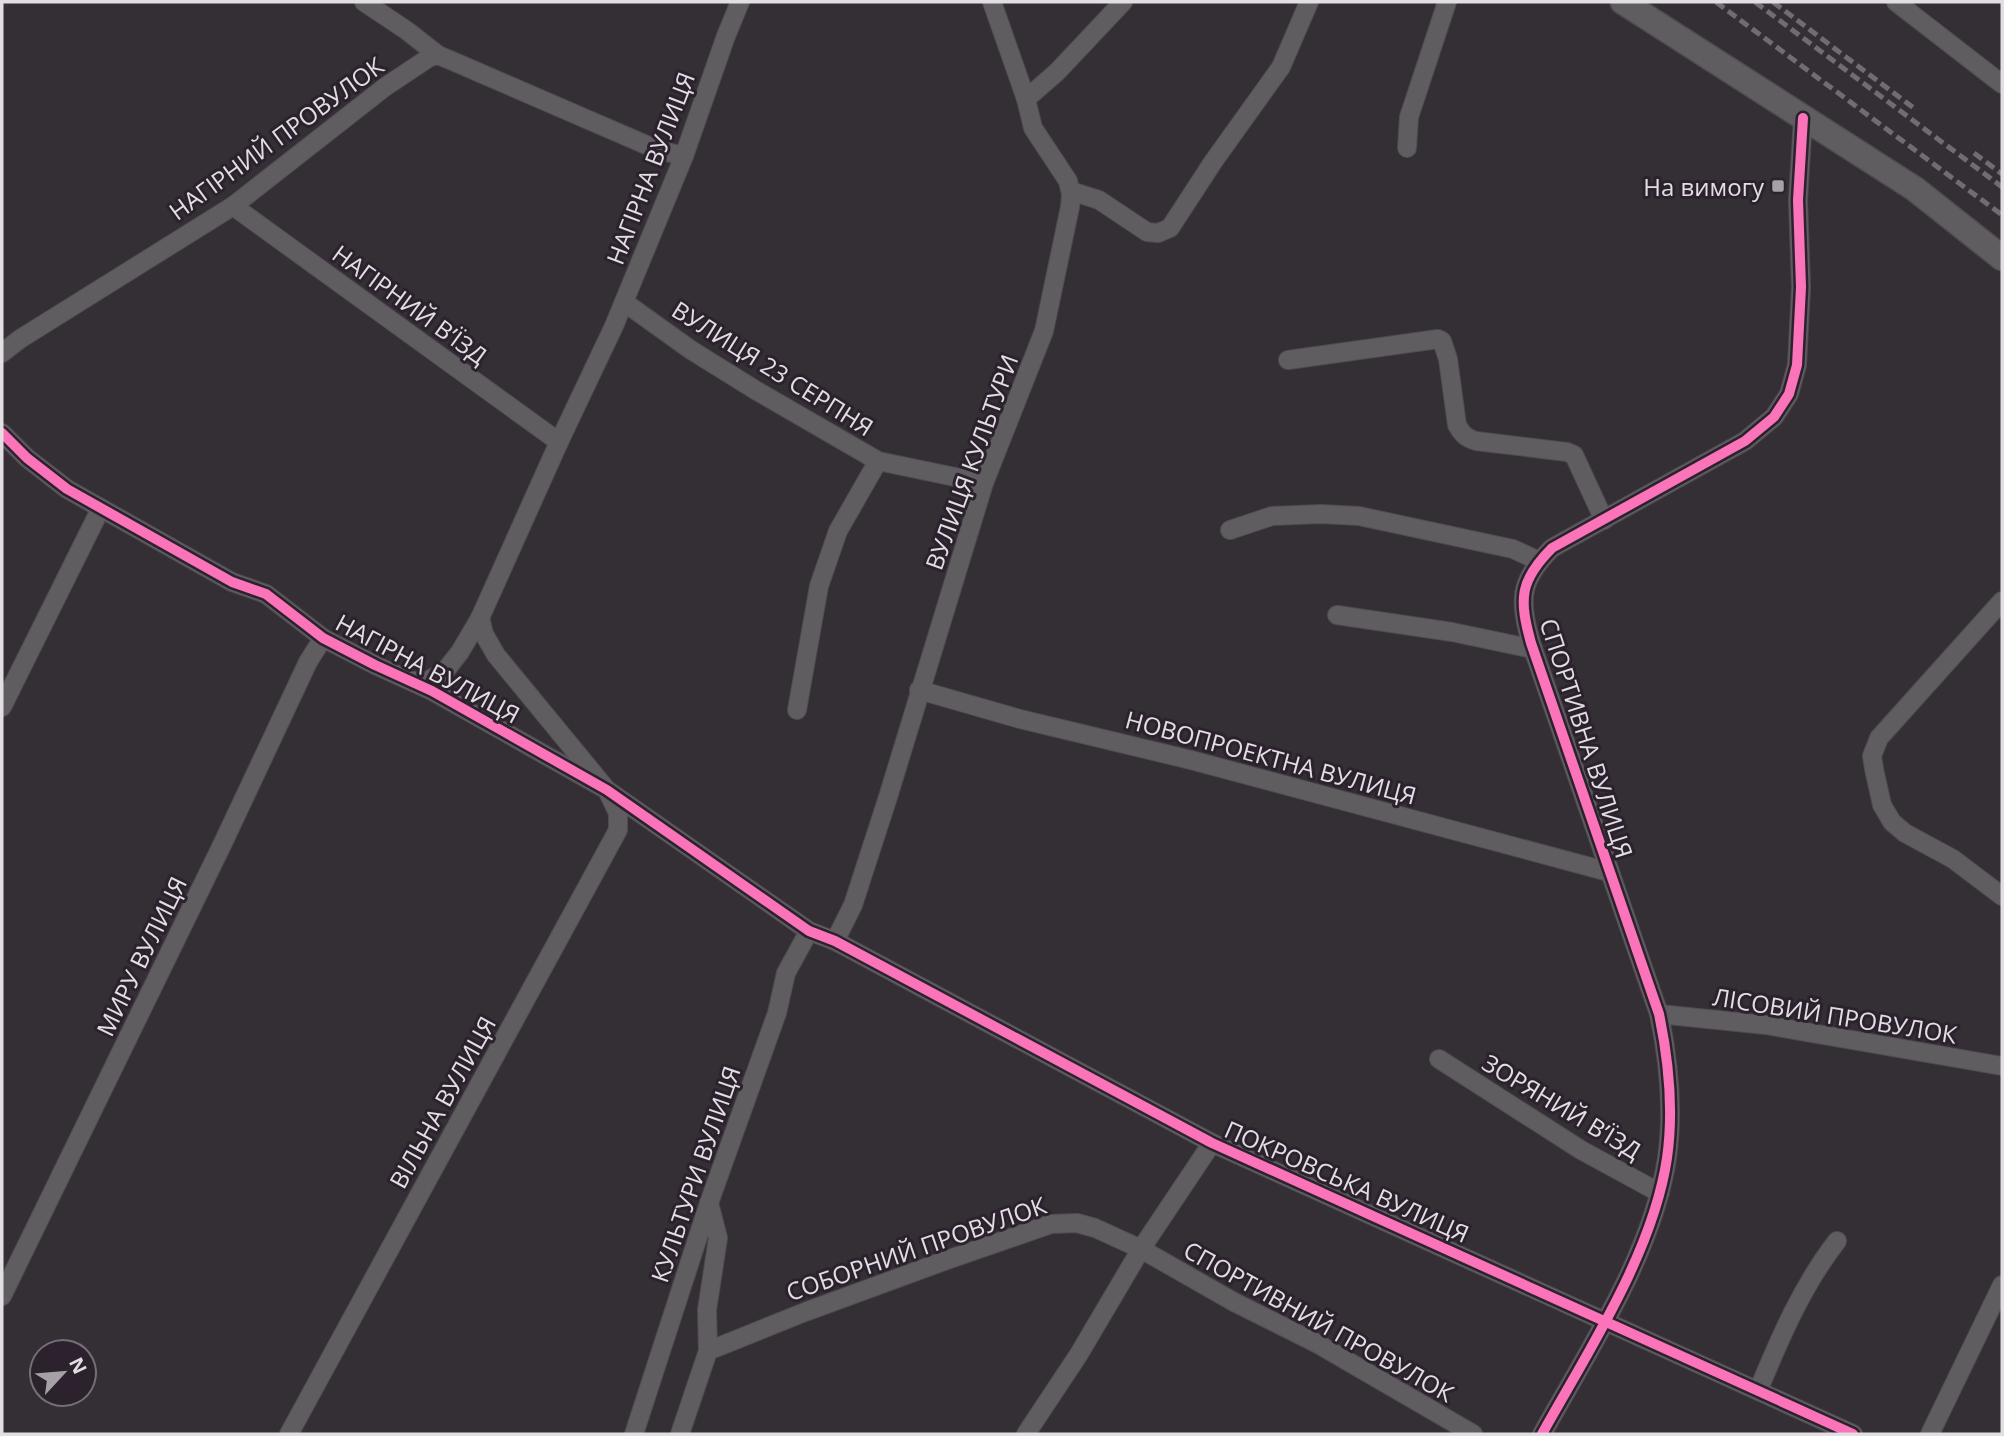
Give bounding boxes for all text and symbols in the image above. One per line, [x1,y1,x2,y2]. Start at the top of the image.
street label: НАГІРНИЙ ПРОВУЛОК [162,49,390,227]
street label: НАГІРНА ВУЛИЦЯ [598,67,702,269]
place label: На вимогу [1643,170,1765,203]
marker: На вимогу [1770,178,1786,194]
street label: НАГІРНИЙ В’ЇЗД [326,237,494,371]
street label: ВУЛИЦЯ 23 СЕРПНЯ [666,293,880,443]
street label: ВУЛИЦЯ КУЛЬТУРИ [917,350,1025,574]
street label: НАГІРНА ВУЛИЦЯ [330,606,526,730]
street label: СПОРТИВНА ВУЛИЦЯ [1533,614,1641,862]
street label: НОВОПРОЕКТНА ВУЛИЦЯ [1122,702,1420,812]
street label: МИРУ ВУЛИЦЯ [88,871,194,1041]
street label: ЛІСОВИЙ ПРОВУЛОК [1711,979,1960,1051]
street label: ВІЛЬНА ВУЛИЦЯ [381,1010,503,1194]
street label: ЗОРЯНИЙ В’ЇЗД [1477,1046,1647,1166]
street label: КУЛЬТУРИ ВУЛИЦЯ [642,1061,748,1287]
street label: ПОКРОВСЬКА ВУЛИЦЯ [1220,1112,1474,1250]
street label: СОБОРНИЙ ПРОВУЛОК [782,1188,1051,1308]
street label: СПОРТИВНИЙ ПРОВУЛОК [1178,1233,1460,1409]
north arrow [28,1338,98,1408]
text: N [63,1353,93,1378]

